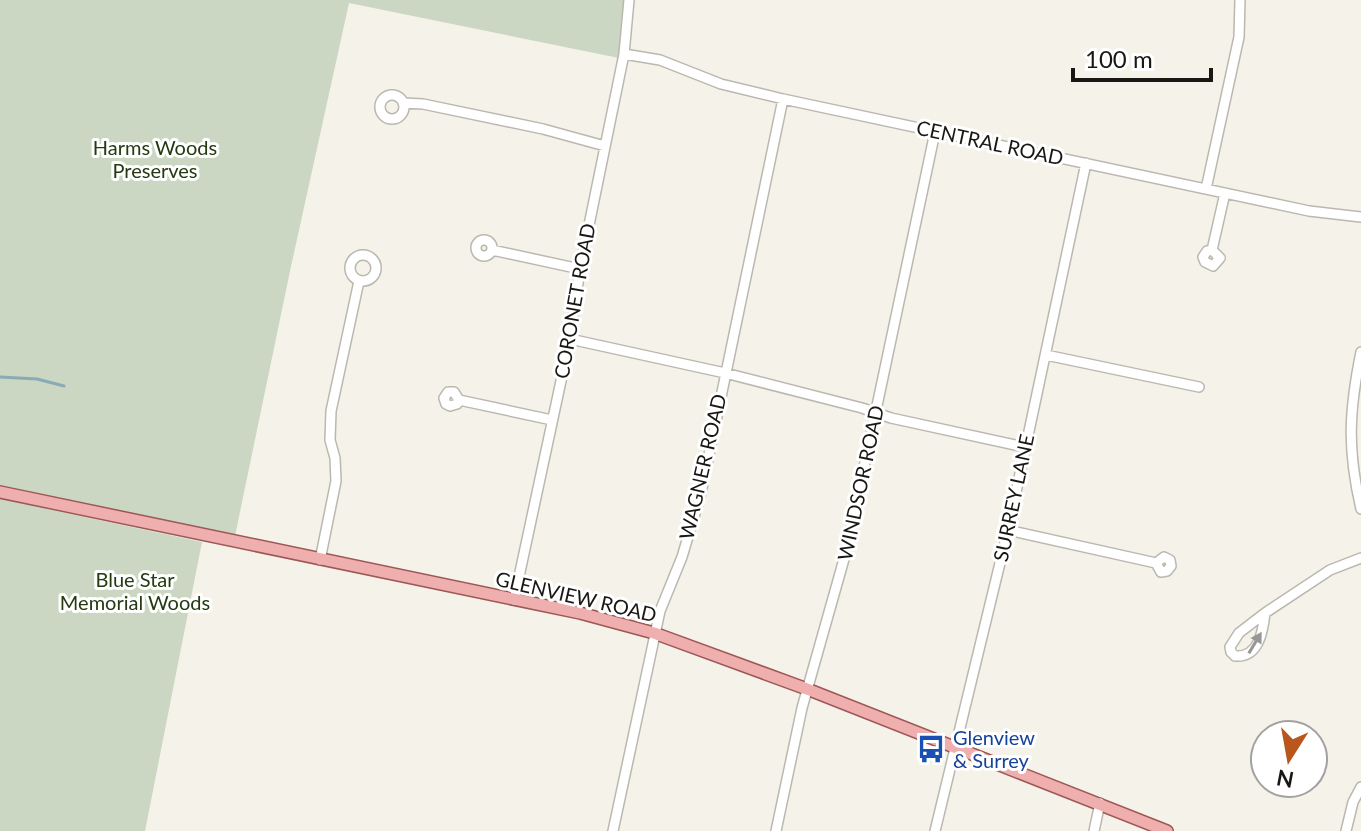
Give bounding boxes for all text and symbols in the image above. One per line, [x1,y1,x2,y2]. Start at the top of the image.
scale bar [1073,32,1211,82]
text: 100 m [1085,44,1153,73]
street label: CENTRAL ROAD [915,115,1066,169]
park label: Harms Woods Preserves [93,135,217,182]
street label: CORONET ROAD [549,221,600,380]
street label: WAGNER ROAD [674,392,730,542]
street label: WINDSOR ROAD [832,403,888,563]
street label: SURREY LANE [988,432,1038,564]
street label: GLENVIEW ROAD [493,566,659,626]
park label: Blue Star Memorial Woods [60,567,210,614]
one-way arrow [1247,631,1262,654]
north arrow [1249,719,1329,799]
place label: Glenview & Surrey [953,725,1035,772]
bus stop icon: Glenview & Surrey [916,734,946,764]
text: N [1274,764,1296,794]

